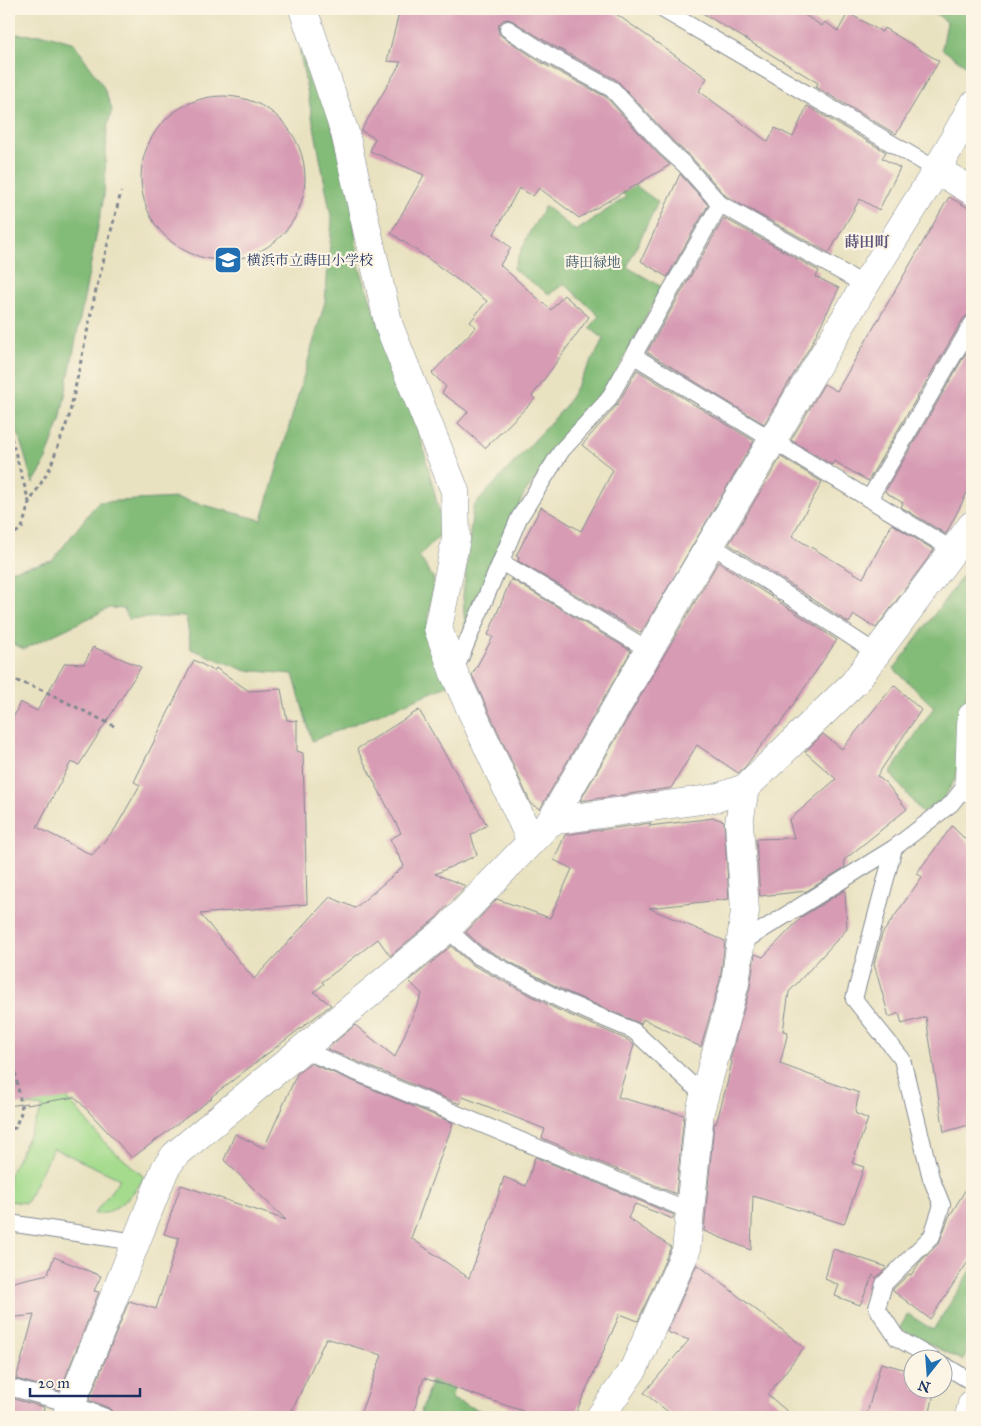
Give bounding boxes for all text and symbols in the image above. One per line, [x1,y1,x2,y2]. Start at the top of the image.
district label: 蒔田町 [844,233,890,251]
school or university icon: 横浜市立蒔田小学校 [213,245,243,275]
place label: 横浜市立蒔田小学校 [247,252,373,269]
park label: 蒔田緑地 [565,254,621,271]
north arrow [904,1348,954,1398]
scale bar [30,1366,140,1398]
text: 20 m [38,1374,70,1392]
text: N [916,1376,933,1396]

